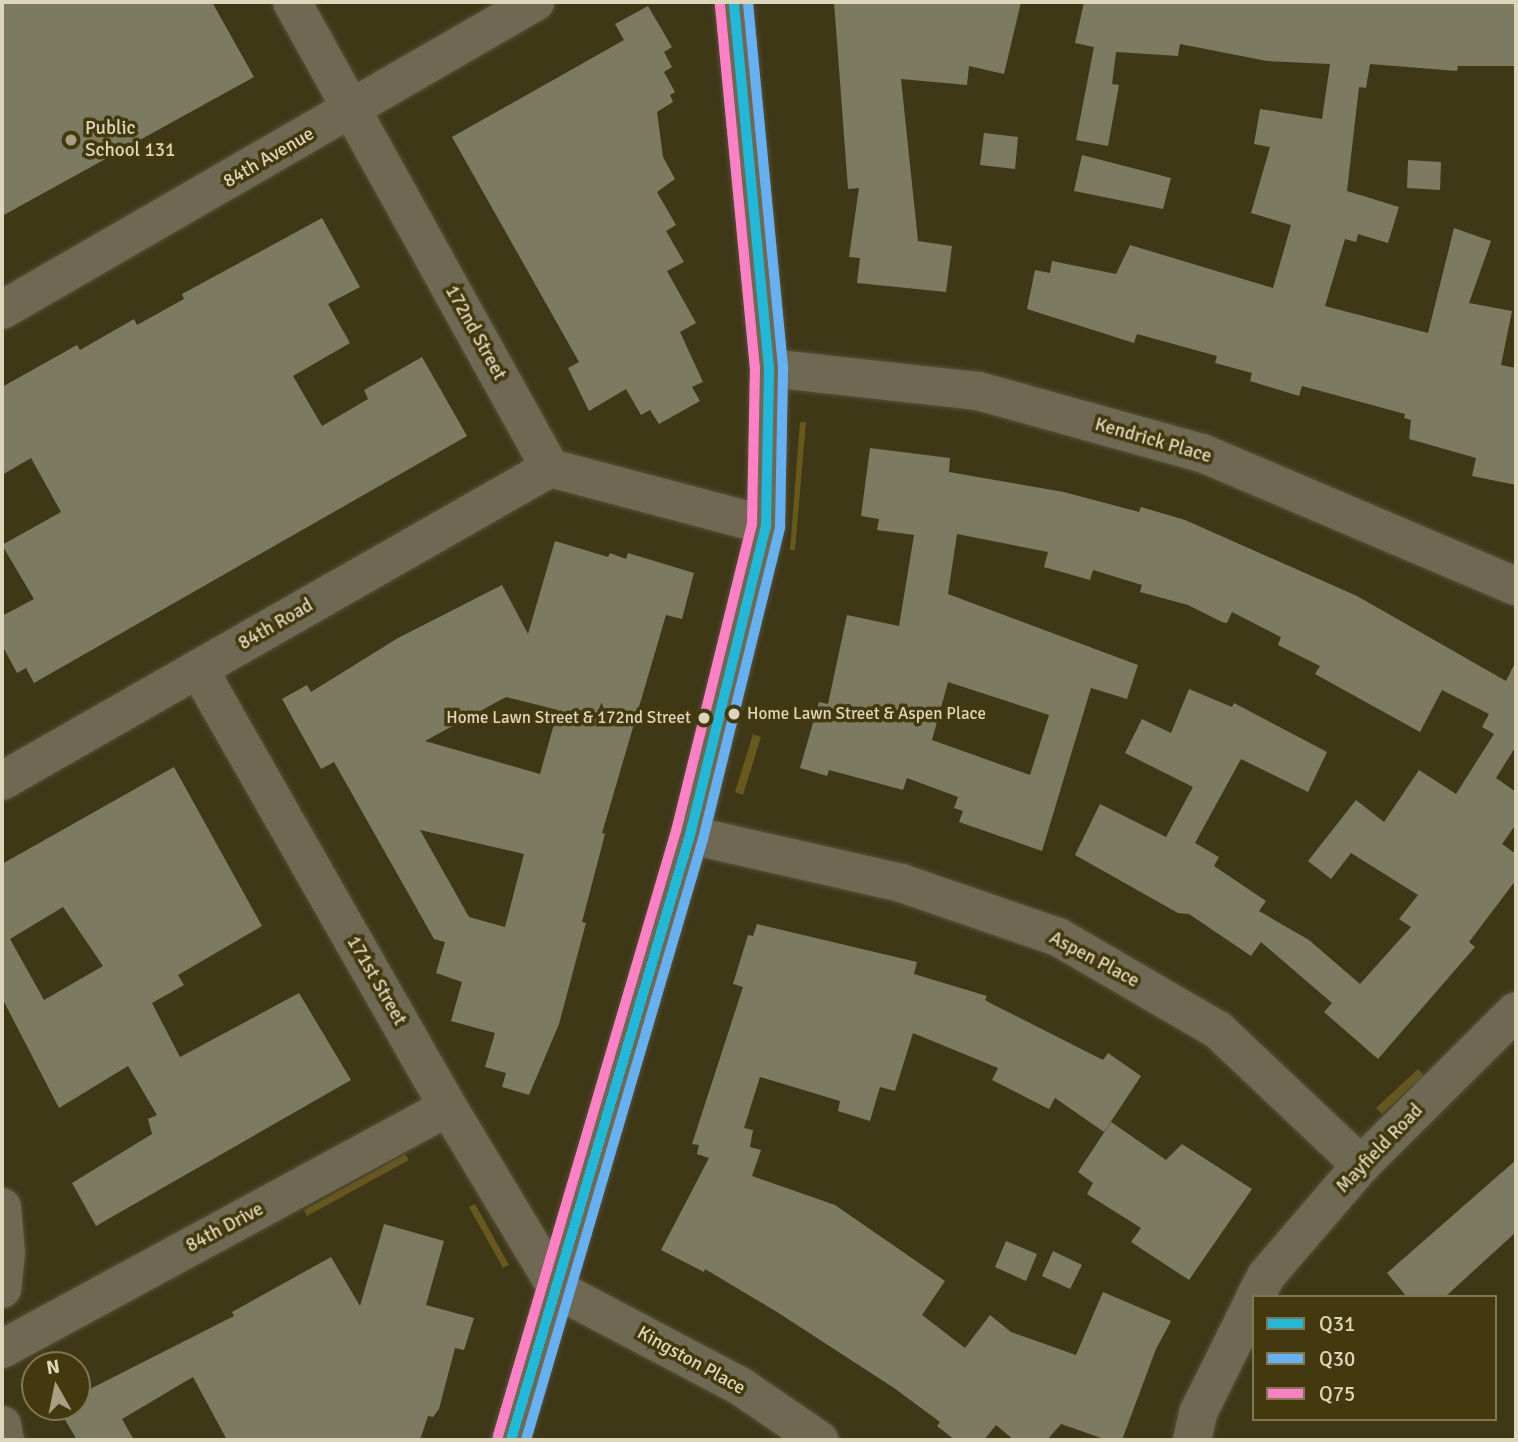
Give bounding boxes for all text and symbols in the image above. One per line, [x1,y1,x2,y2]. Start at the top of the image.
place label: Public School 131 [85,118,175,162]
street label: 84th Avenue [220,123,318,193]
marker: Public School 131 [63,132,79,148]
street label: 172nd Street [440,282,510,384]
street label: Kendrick Place [1092,413,1214,469]
street label: 84th Road [235,595,317,655]
place label: Home Lawn Street & Aspen Place [747,704,986,724]
marker: Home Lawn Street & Aspen Place [727,707,741,721]
place label: Home Lawn Street & 172nd Street [446,708,691,728]
marker: Home Lawn Street & 172nd Street [697,711,711,725]
street label: Aspen Place [1045,927,1143,993]
street label: 171st Street [341,932,411,1030]
street label: Mayfield Road [1332,1100,1428,1198]
street label: 84th Drive [182,1198,268,1258]
legend [1252,1295,1497,1421]
text: Q31 [1319,1311,1355,1337]
street label: Kingston Place [633,1322,749,1400]
text: Q30 [1319,1346,1355,1372]
north arrow [21,1351,91,1421]
text: N [45,1354,61,1380]
text: Q75 [1319,1381,1355,1407]

